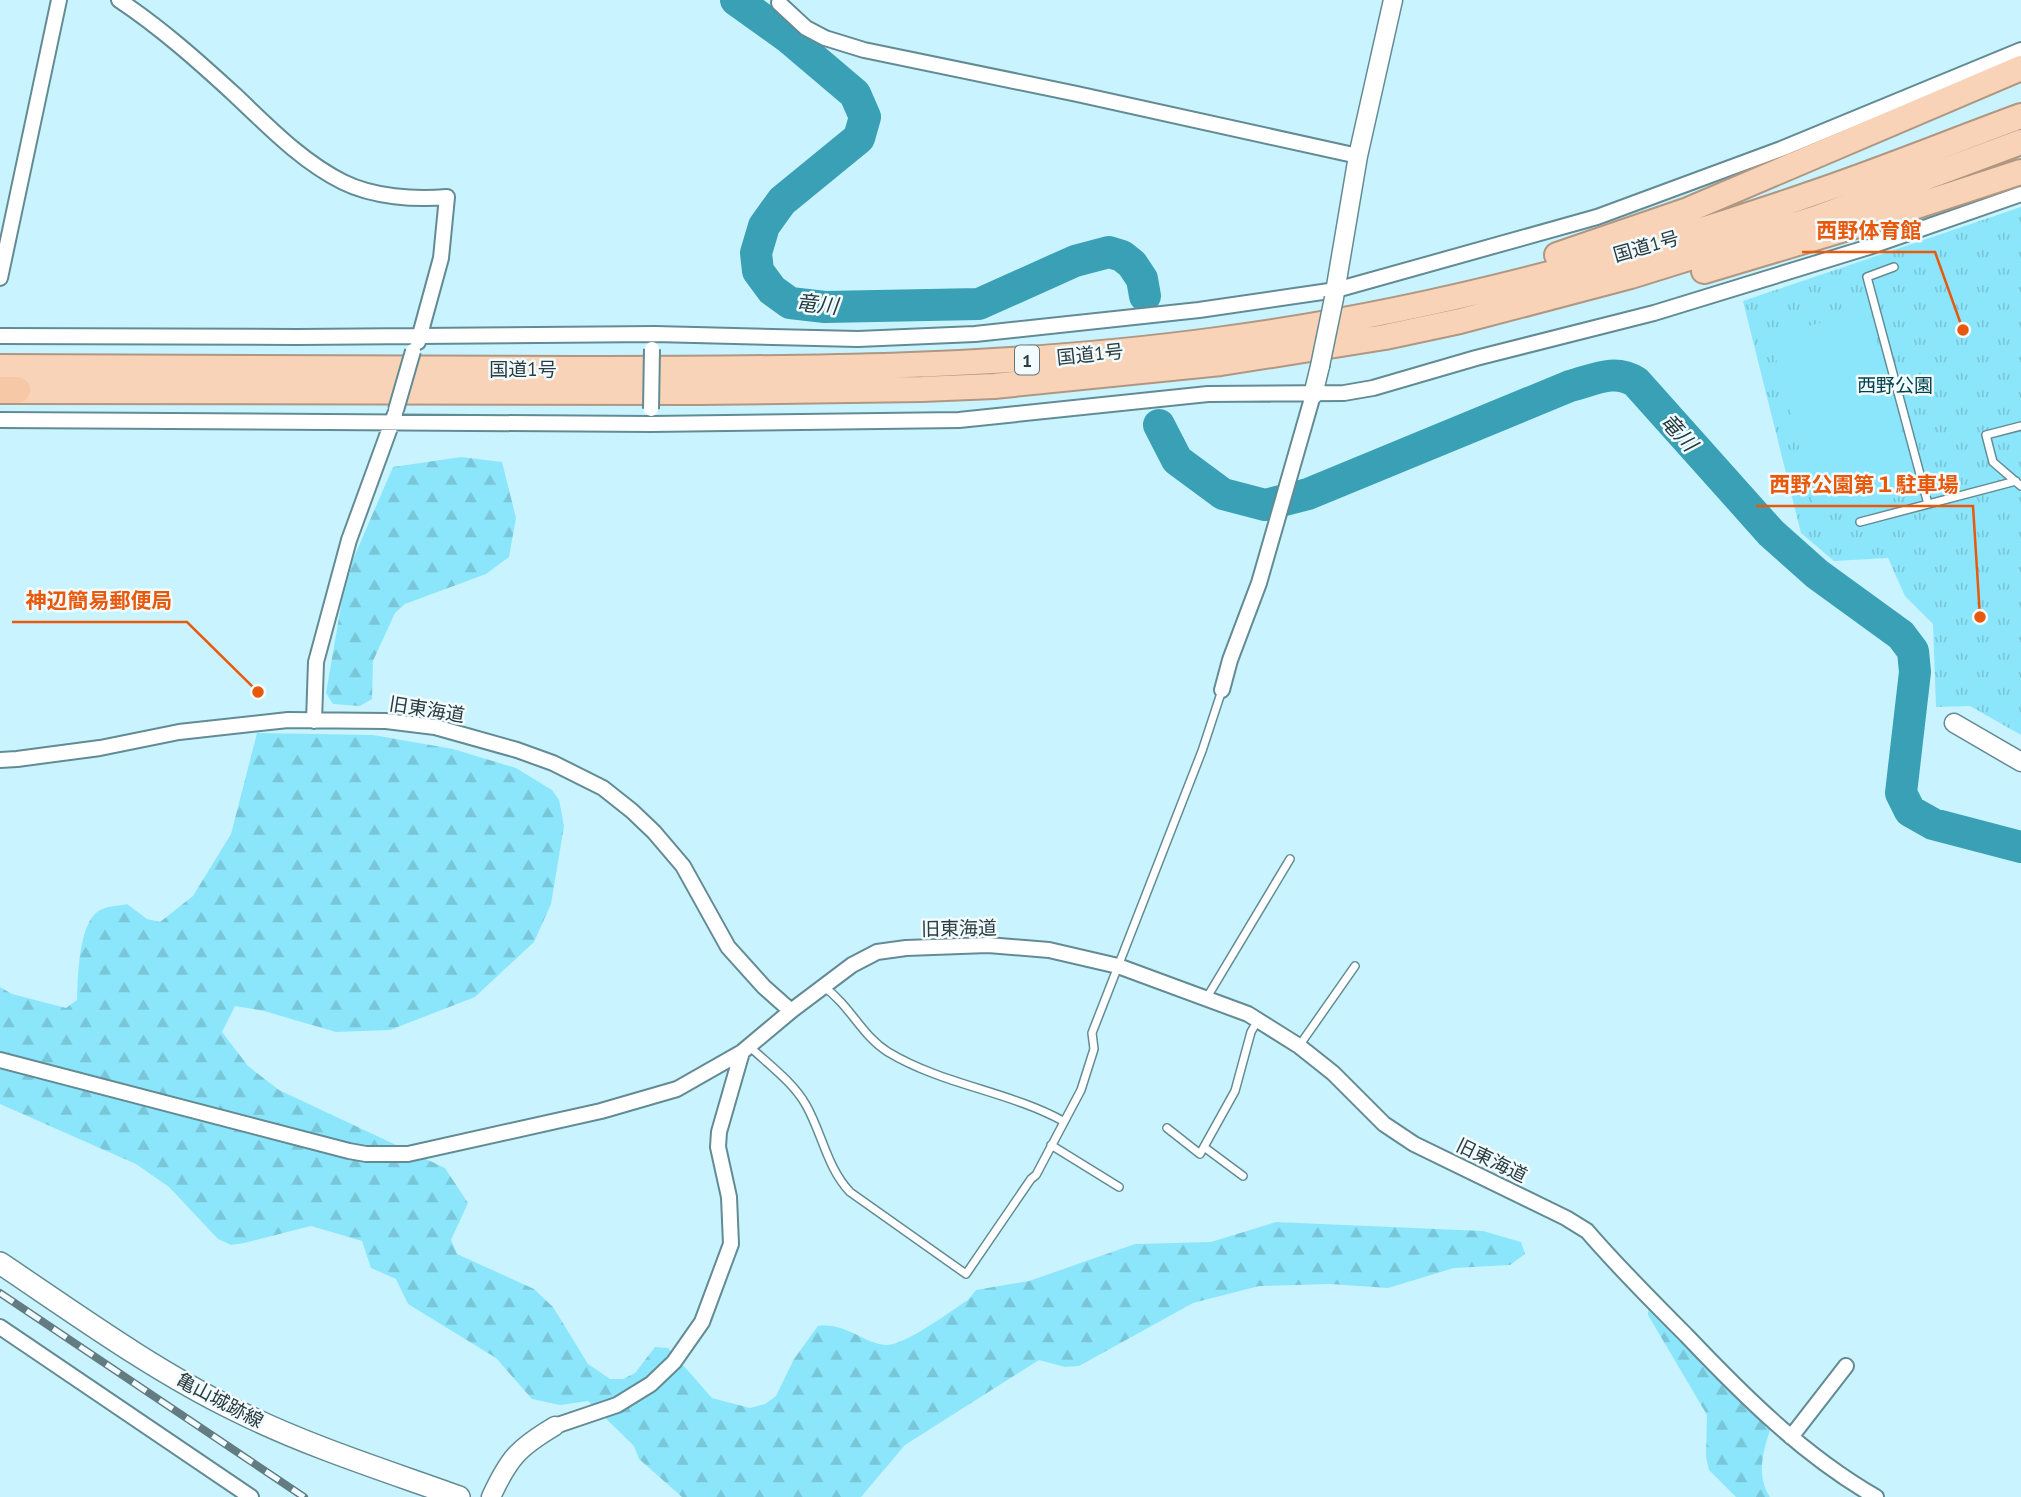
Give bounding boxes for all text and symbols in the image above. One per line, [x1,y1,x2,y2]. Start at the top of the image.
callout: 西野体育館 [1802,210,1935,252]
text: 西野体育館 [1817,217,1922,244]
street label: 国道1号 [1610,225,1682,267]
water label: 竜川 [795,288,841,320]
street label: 国道1号 [1055,339,1125,369]
road number: 1 [1015,346,1039,374]
street label: 国道1号 [489,357,557,381]
park label: 西野公園 [1857,373,1933,397]
water label: 竜川 [1655,407,1704,458]
callout: 西野公園第１駐車場 [1756,464,1973,506]
text: 西野公園第１駐車場 [1770,471,1959,498]
callout: 神辺簡易郵便局 [12,580,187,622]
text: 神辺簡易郵便局 [26,587,173,614]
street label: 旧東海道 [388,691,466,727]
street label: 旧東海道 [921,915,997,941]
street label: 旧東海道 [1453,1133,1531,1187]
street label: 亀山城跡線 [172,1367,268,1433]

